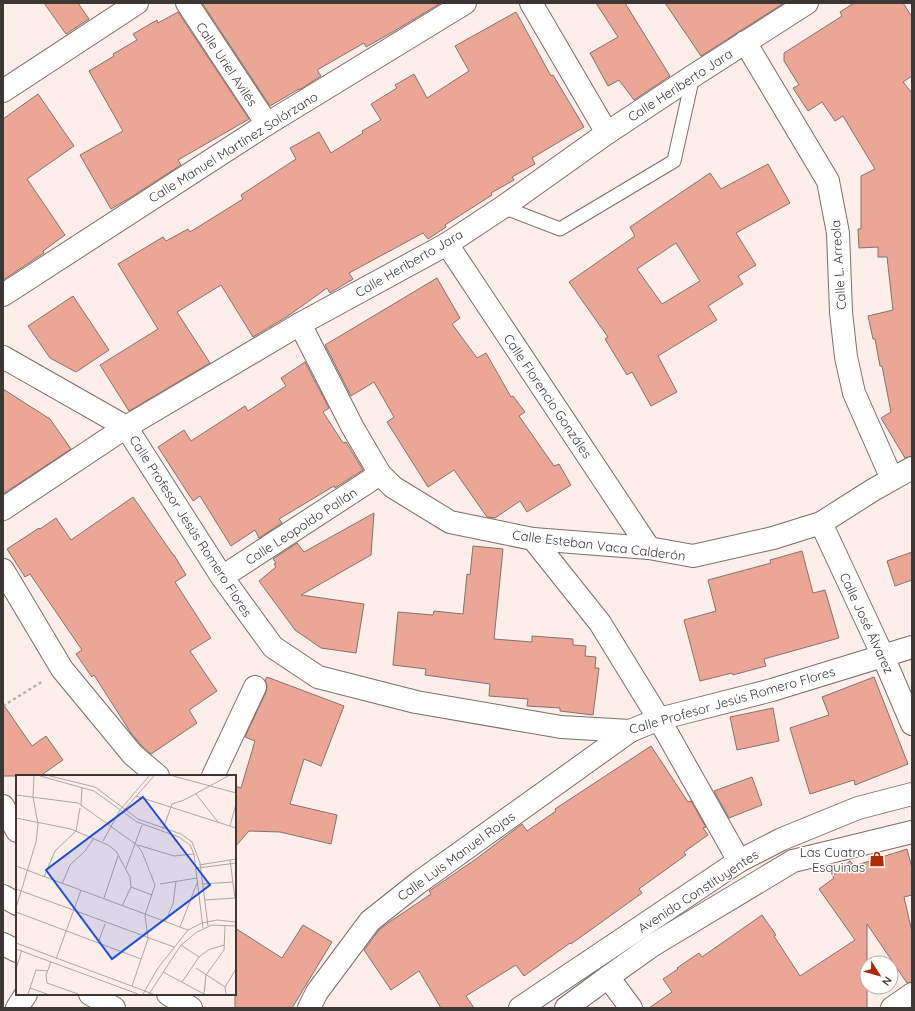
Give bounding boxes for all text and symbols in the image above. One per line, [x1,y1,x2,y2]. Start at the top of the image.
street label: Calle Uriel Avilés [193,19,261,109]
street label: Calle Heriberto Jara [625,45,735,125]
street label: Calle Manuel Martínez Solórzano [145,88,321,206]
street label: Calle L. Arreola [827,219,849,311]
street label: Calle Heriberto Jara [352,226,466,300]
street label: Calle Florencio Gonzáles [500,331,596,461]
street label: Calle Profesor Jesús Romero Flores [126,432,256,620]
street label: Calle Leopoldo Pallán [242,484,360,568]
street label: Calle Esteban Vaca Calderón [511,526,687,564]
street label: Calle José Álvarez [837,570,897,676]
street label: Calle Profesor Jesús Romero Flores [627,663,837,737]
inset map [16,775,236,995]
street label: Calle Luis Manuel Rojas [394,808,518,904]
place label: Las Cuatro Esquinas [800,844,865,875]
street label: Avenida Constituyentes [635,846,761,936]
shop icon: Las Cuatro Esquinas [868,850,886,868]
north arrow [859,955,899,995]
text: N [879,974,895,988]

